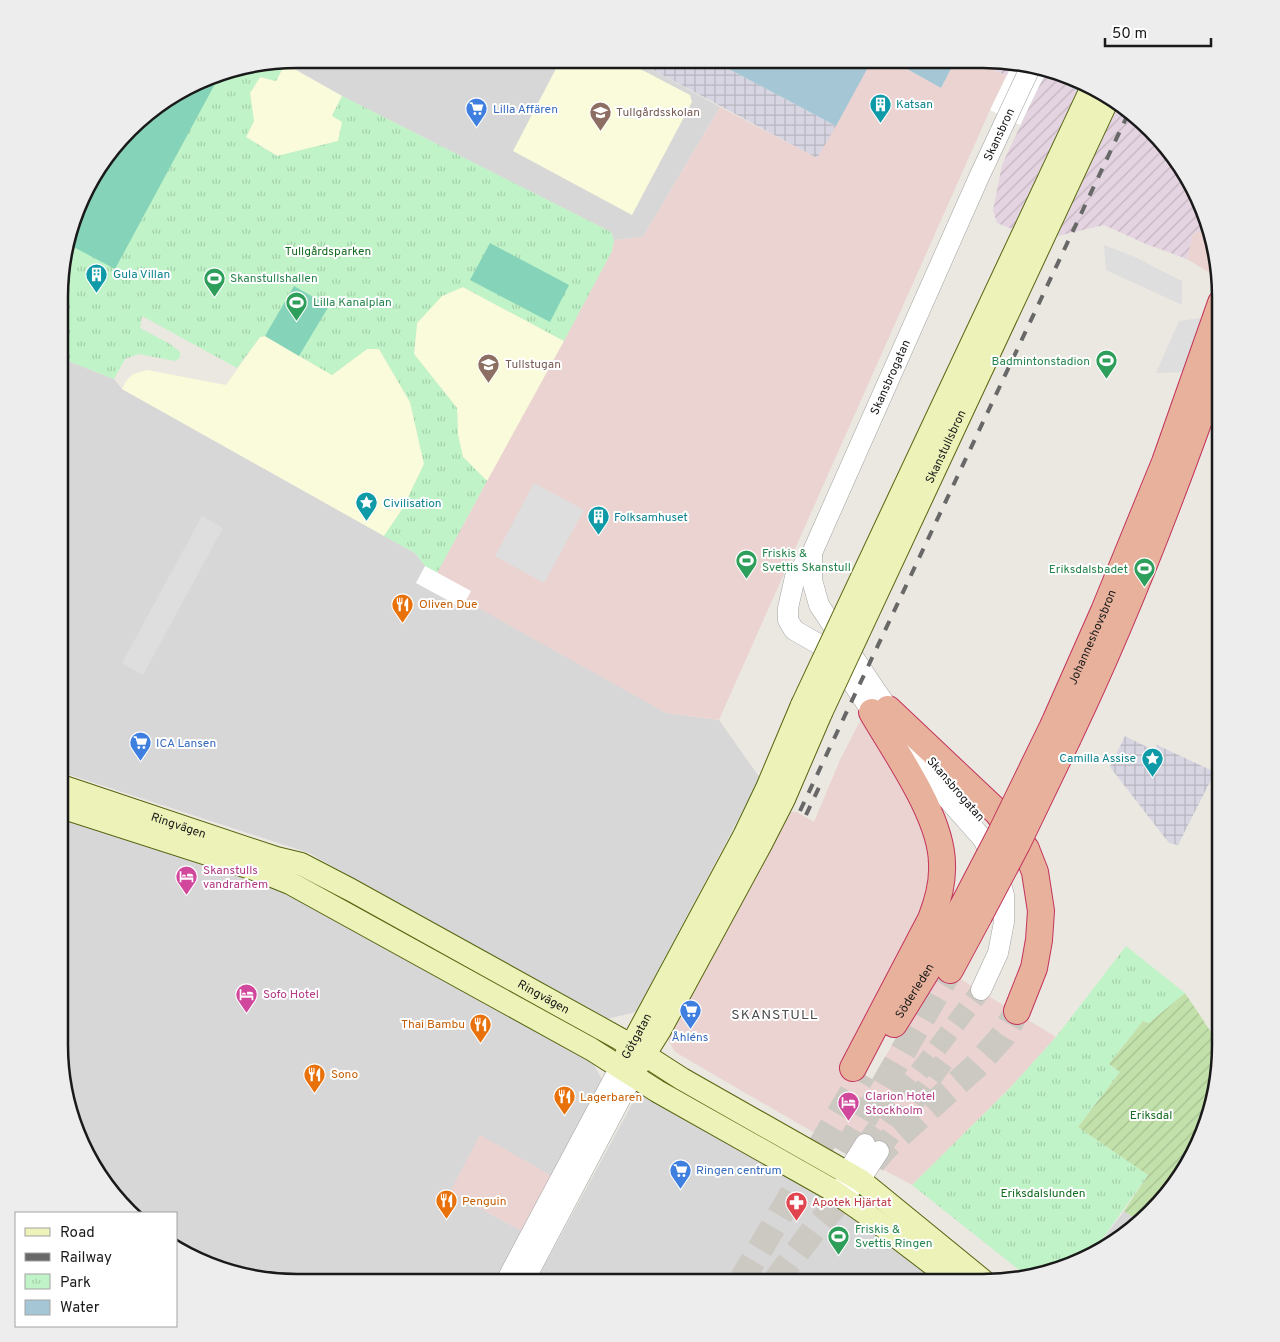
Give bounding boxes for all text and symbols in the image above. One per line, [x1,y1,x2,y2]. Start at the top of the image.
scale bar [1105,15,1211,47]
text: 50 m [1112,25,1147,44]
building icon: Katsan [868,92,892,123]
supermarket icon: Lilla Affären [465,97,489,128]
place label: Katsan [896,97,933,113]
school or university icon: Tullgårdsskolan [588,100,612,131]
place label: Lilla Affären [493,102,558,118]
place label: Tullgårdsskolan [616,105,700,121]
street label: Skansbron [981,106,1019,164]
park label: Tullgårdsparken [285,244,371,260]
building icon: Gula Villan [85,262,109,293]
sports icon: Skanstullshallen [202,266,226,297]
place label: Gula Villan [113,267,170,283]
place label: Skanstullshallen [230,271,318,287]
sports icon: Lilla Kanalplan [285,290,309,321]
place label: Lilla Kanalplan [313,295,392,311]
street label: Skansbrogatan [867,337,915,418]
sports icon: Badmintonstadion [1094,349,1118,380]
school or university icon: Tullstugan [477,352,501,383]
place label: Badmintonstadion [992,354,1090,370]
place label: Tullstugan [505,357,561,373]
street label: Skanstullsbron [922,408,970,486]
place icon: Civilisation [355,491,379,522]
place label: Civilisation [383,496,442,512]
building icon: Folksamhuset [586,505,610,536]
place label: Folksamhuset [614,510,688,526]
place label: Friskis & Svettis Skanstull [762,546,851,576]
sports icon: Friskis & Svettis Skanstull [734,548,758,579]
sports icon: Eriksdalsbadet [1132,557,1156,588]
place label: Eriksdalsbadet [1049,562,1128,578]
street label: Johanneshovsbron [1065,588,1121,687]
restaurant icon: Oliven Due [391,592,415,623]
place label: Oliven Due [419,597,478,613]
supermarket icon: ICA Lansen [128,731,152,762]
place label: ICA Lansen [156,736,216,752]
place icon: Camilla Assise [1140,746,1164,777]
place label: Camilla Assise [1059,751,1136,767]
street label: Skansbrogatan [923,754,988,825]
street label: Ringvägen [149,810,208,843]
place label: Skanstulls vandrarhem [203,863,268,893]
hotel icon: Skanstulls vandrarhem [175,865,199,896]
street label: Söderleden [892,961,938,1022]
street label: Ringvägen [514,977,572,1018]
hotel icon: Sofo Hotel [235,982,259,1013]
place label: Sofo Hotel [263,987,319,1003]
supermarket icon: Åhléns [678,998,702,1029]
district label: SKANSTULL [731,1007,819,1024]
street label: Götgatan [618,1011,656,1062]
restaurant icon: Thai Bambu [469,1012,493,1043]
place label: Thai Bambu [401,1017,465,1033]
place label: Åhléns [672,1030,708,1046]
restaurant icon: Sono [303,1062,327,1093]
place label: Sono [331,1067,359,1083]
restaurant icon: Lagerbaren [552,1085,576,1116]
place label: Clarion Hotel Stockholm [865,1089,935,1119]
place label: Lagerbaren [580,1090,642,1106]
hotel icon: Clarion Hotel Stockholm [837,1091,861,1122]
park label: Eriksdal [1130,1108,1172,1124]
supermarket icon: Ringen centrum [668,1158,692,1189]
place label: Ringen centrum [696,1163,782,1179]
park label: Eriksdalslunden [1000,1186,1086,1202]
restaurant icon: Penguin [434,1189,458,1220]
pharmacy icon: Apotek Hjärtat [784,1190,808,1221]
place label: Penguin [462,1194,506,1210]
place label: Apotek Hjärtat [812,1195,891,1211]
legend [15,1212,178,1327]
place label: Friskis & Svettis Ringen [855,1222,933,1252]
text: Road [60,1224,95,1243]
sports icon: Friskis & Svettis Ringen [827,1224,851,1255]
text: Railway [60,1249,112,1268]
text: Park [60,1274,91,1293]
text: Water [60,1299,100,1318]

